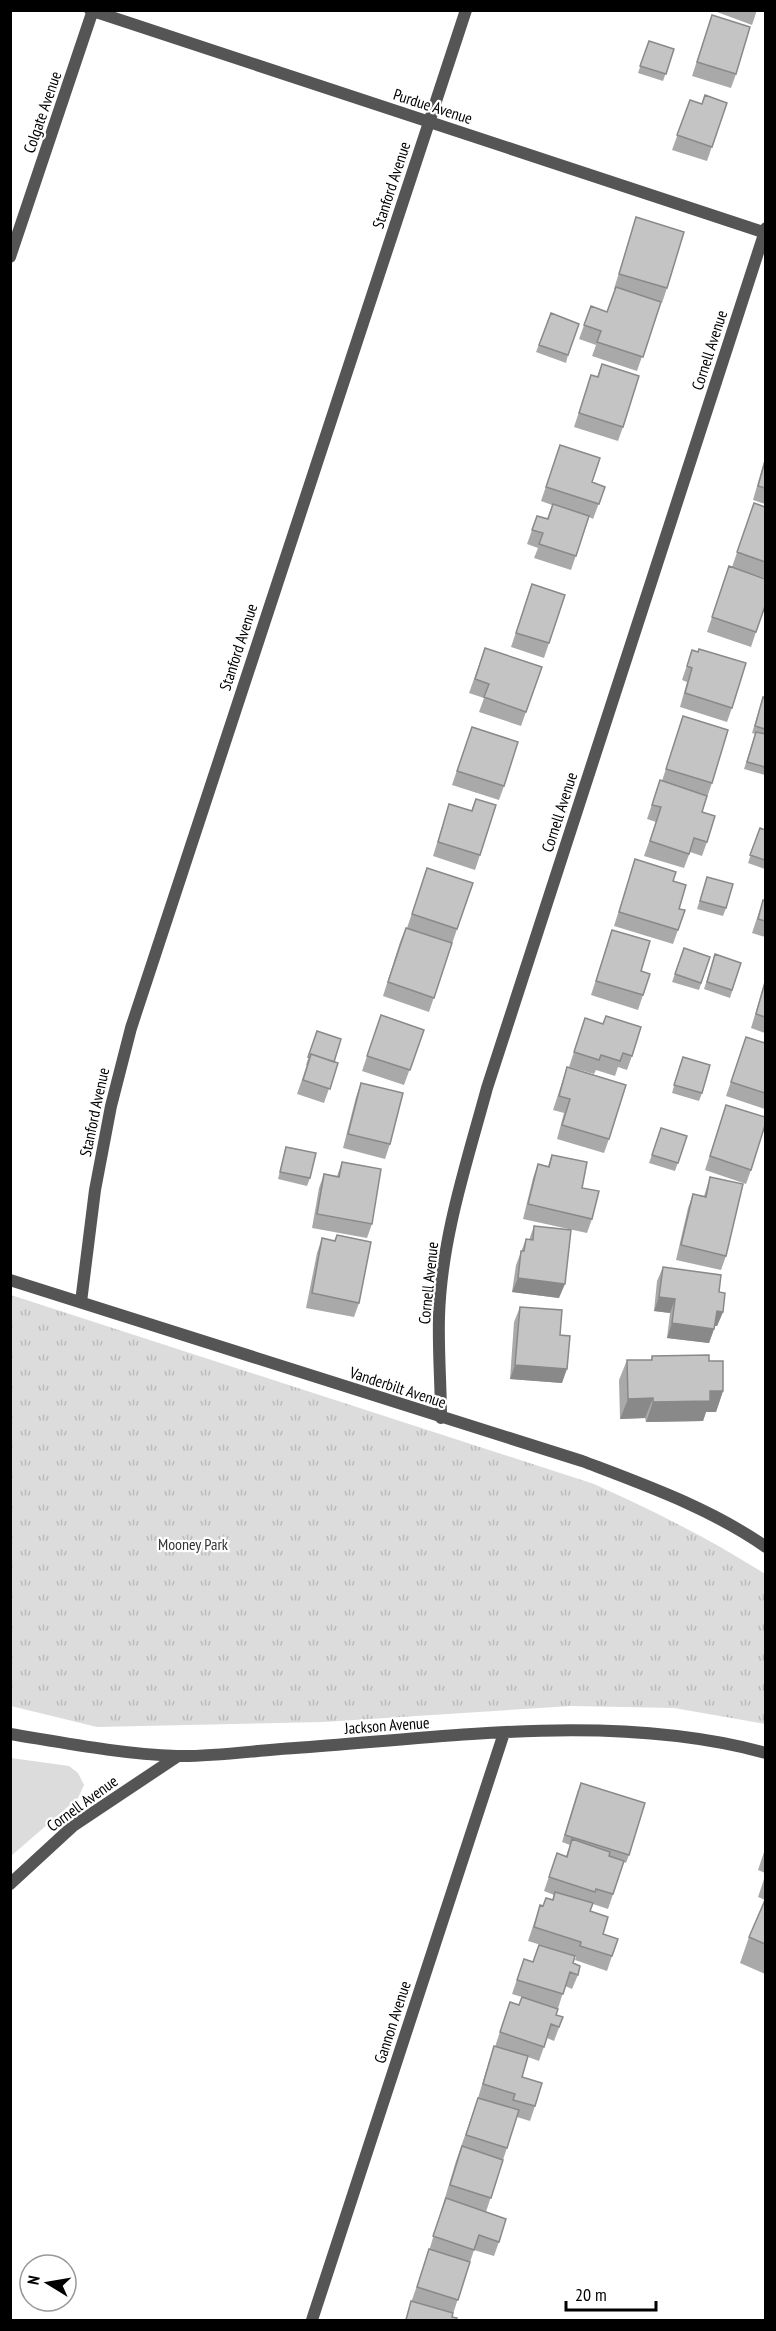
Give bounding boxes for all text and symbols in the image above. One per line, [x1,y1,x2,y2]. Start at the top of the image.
street label: Colgate Avenue [19,68,65,156]
street label: Purdue Avenue [391,84,475,128]
street label: Stanford Avenue [368,139,414,231]
street label: Cornell Avenue [687,308,731,392]
street label: Stanford Avenue [215,601,261,693]
street label: Cornell Avenue [537,770,581,854]
street label: Stanford Avenue [75,1066,113,1158]
street label: Cornell Avenue [414,1241,442,1325]
street label: Vanderbilt Avenue [346,1362,449,1412]
park label: Mooney Park [158,1534,229,1554]
street label: Jackson Avenue [343,1712,430,1738]
street label: Cornell Avenue [43,1771,121,1835]
street label: Gannon Avenue [369,1978,415,2066]
north arrow [18,2253,78,2313]
text: N [23,2274,44,2286]
scale bar [566,2274,656,2312]
text: 20 m [575,2283,607,2306]

